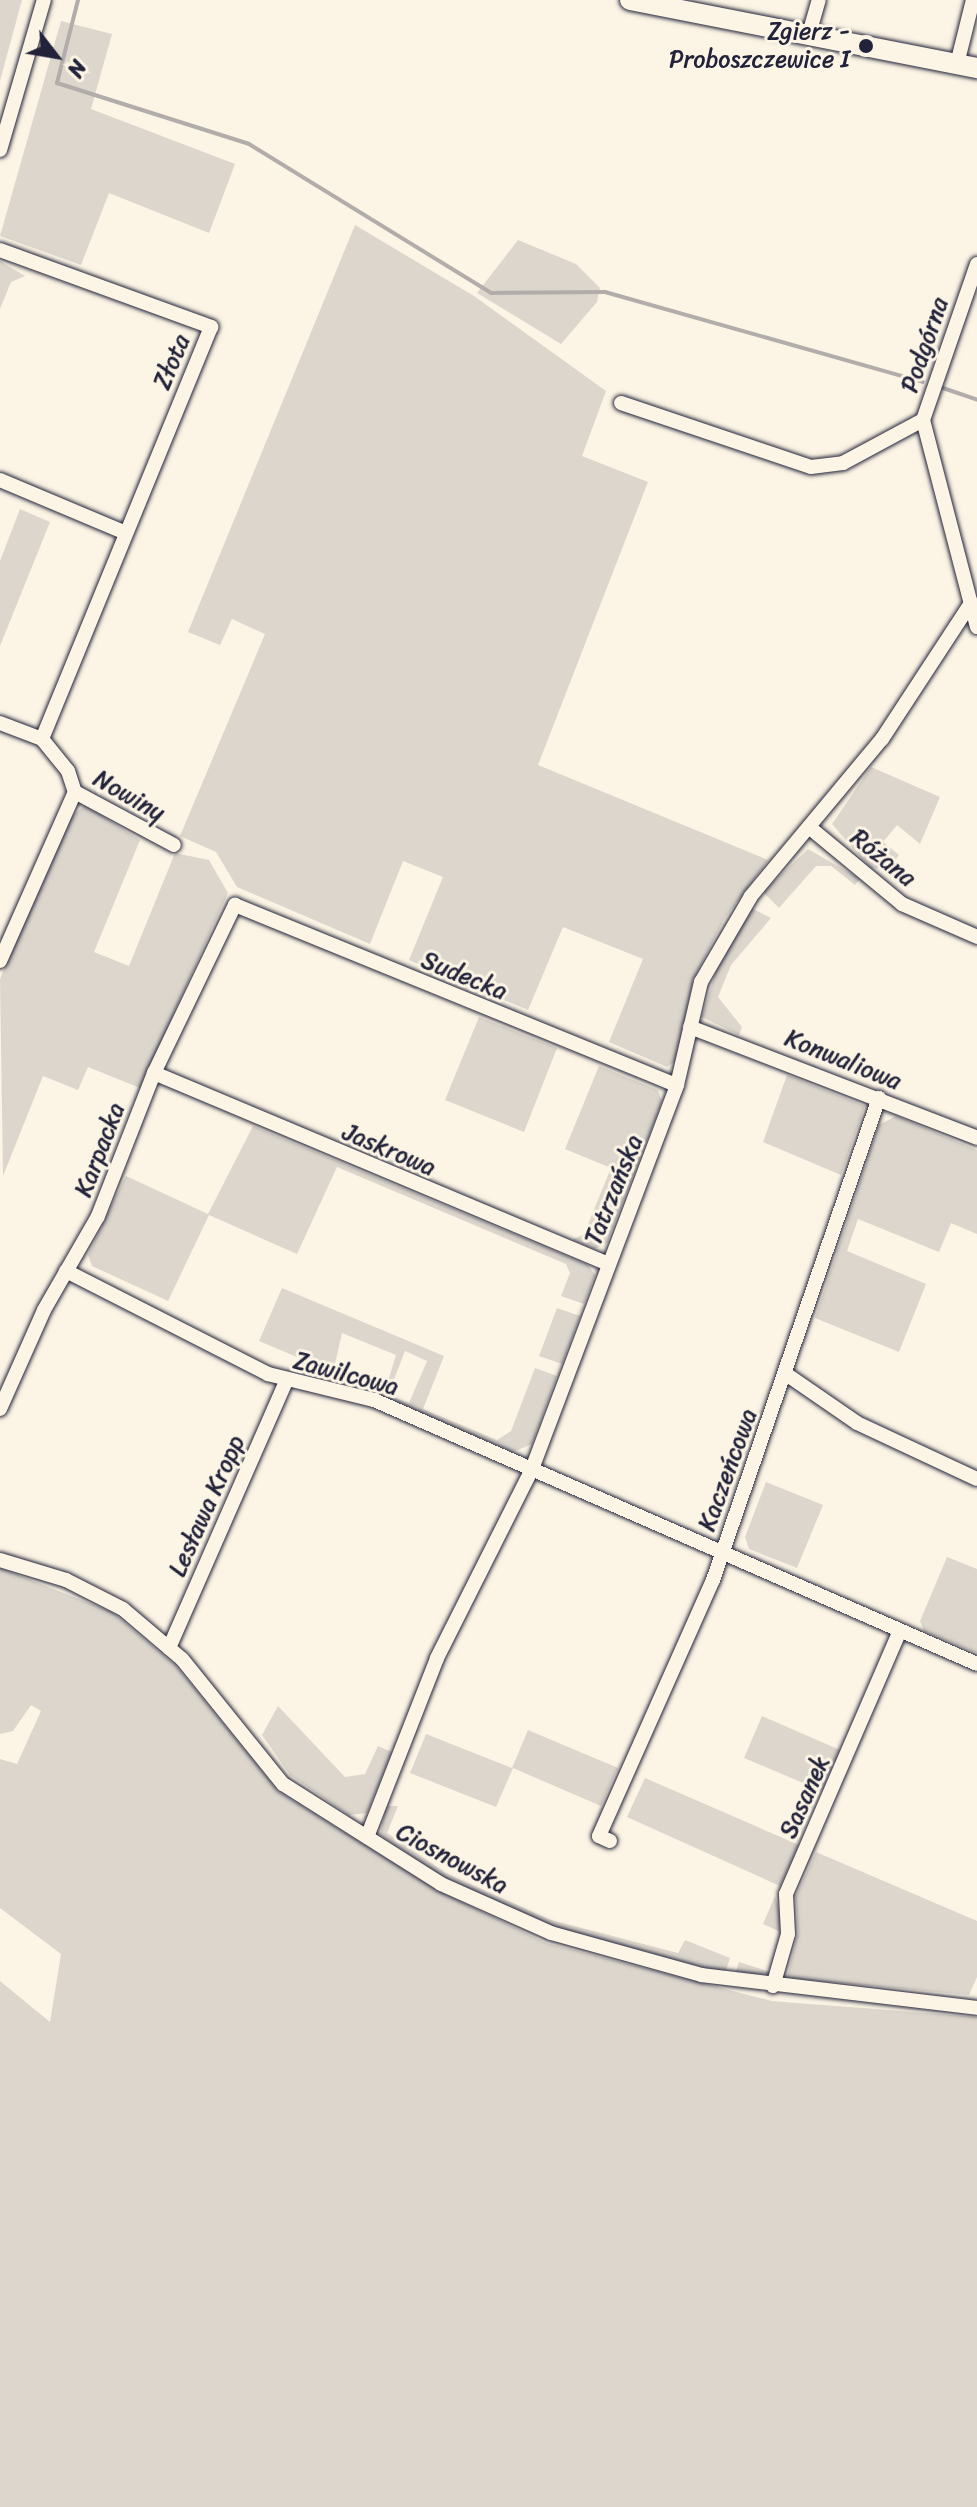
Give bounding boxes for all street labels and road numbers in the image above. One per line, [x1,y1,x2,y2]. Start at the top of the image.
street label: Podgórna [895,294,955,396]
street label: Złota [148,330,196,394]
street label: Nowiny [88,764,170,828]
street label: Różana [845,823,921,893]
street label: Sudecka [417,946,511,1006]
street label: Konwaliowa [781,1024,905,1096]
street label: Karpacka [69,1099,131,1201]
street label: Jaskrowa [338,1118,440,1182]
street label: Tatrzańska [579,1131,649,1249]
street label: Zawilcowa [290,1346,402,1402]
street label: Kaczeńcowa [693,1405,763,1535]
street label: Lesława Kropp [163,1431,251,1581]
street label: Sasanek [774,1751,836,1843]
street label: Ciosnowska [391,1818,513,1900]

